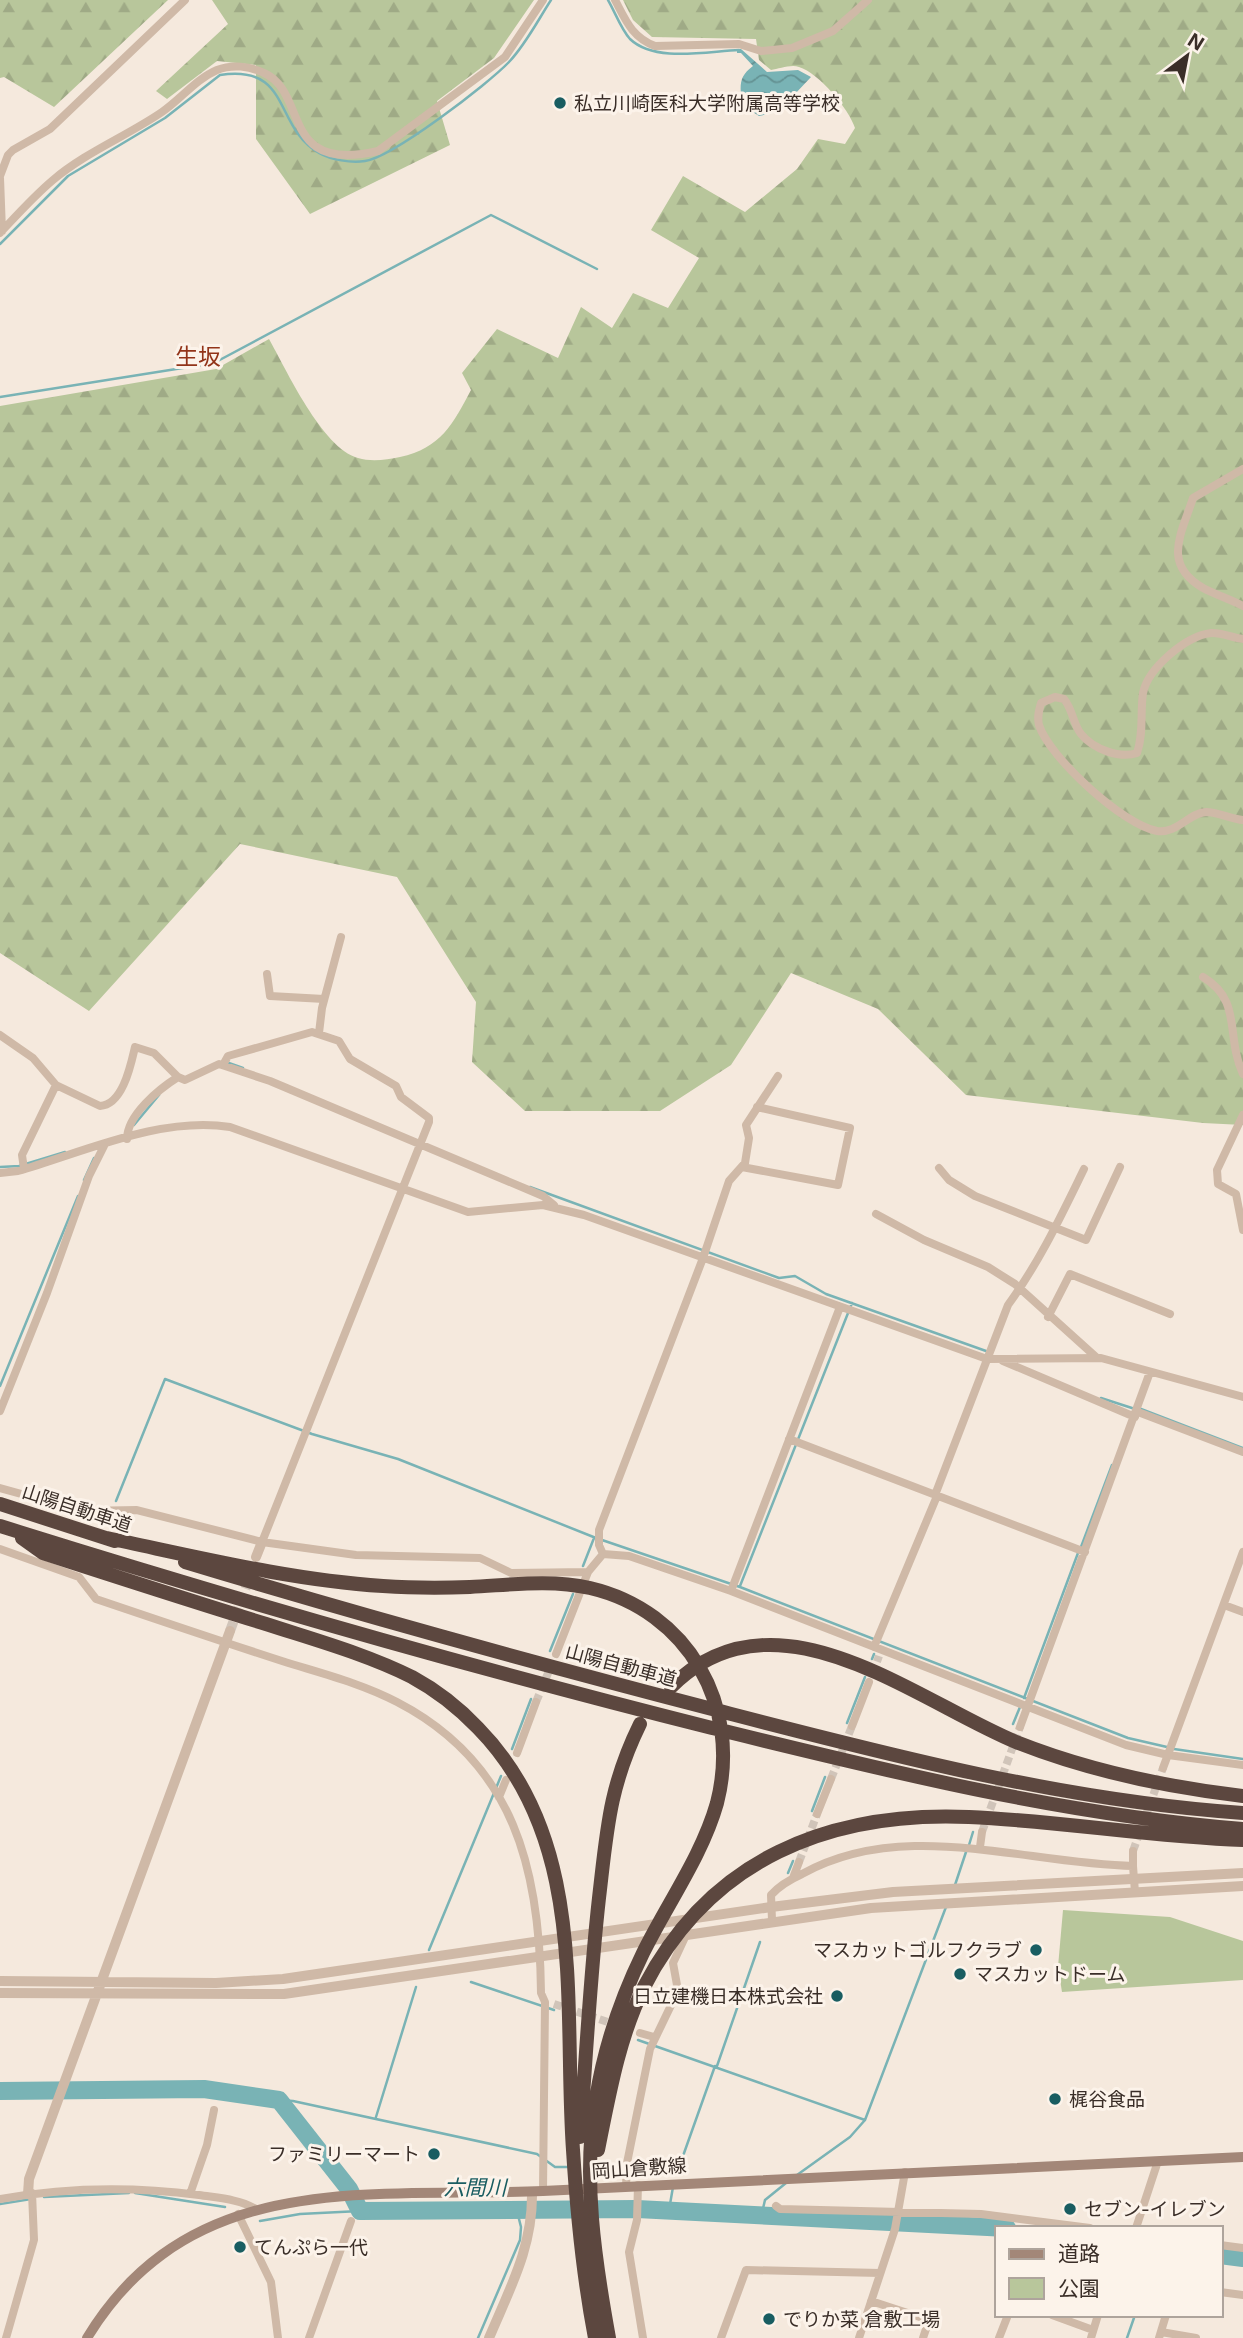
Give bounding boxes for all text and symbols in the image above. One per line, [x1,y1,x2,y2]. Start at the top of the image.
north arrow [1152,21,1222,91]
text: N [1184,28,1208,56]
place label: 私立川崎医科大学附属高等学校 [574,92,840,115]
marker: 私立川崎医科大学附属高等学校 [552,95,568,111]
district label: 生坂 [175,343,221,371]
street label: 山陽自動車道 [19,1480,135,1537]
street label: 山陽自動車道 [563,1640,679,1691]
place label: マスカットゴルフクラブ [813,1939,1022,1962]
marker: マスカットゴルフクラブ [1028,1942,1044,1958]
place label: マスカットドーム [974,1963,1125,1986]
marker: マスカットドーム [952,1966,968,1982]
place label: 日立建機日本株式会社 [633,1985,823,2008]
marker: 日立建機日本株式会社 [829,1988,845,2004]
place label: 梶谷食品 [1069,2088,1145,2111]
marker: 梶谷食品 [1047,2091,1063,2107]
place label: ファミリーマート [268,2143,420,2166]
marker: ファミリーマート [426,2146,442,2162]
street label: 岡山倉敷線 [591,2154,687,2183]
water label: 六間川 [444,2175,508,2200]
place label: セブン-イレブン [1084,2198,1226,2221]
marker: セブン-イレブン [1062,2201,1078,2217]
legend [995,2226,1222,2317]
place label: てんぷら一代 [254,2236,368,2259]
marker: てんぷら一代 [232,2239,248,2255]
text: 道路 [1058,2241,1100,2266]
text: 公園 [1058,2276,1100,2301]
place label: でりか菜 倉敷工場 [783,2308,940,2331]
marker: でりか菜 倉敷工場 [761,2311,777,2327]

